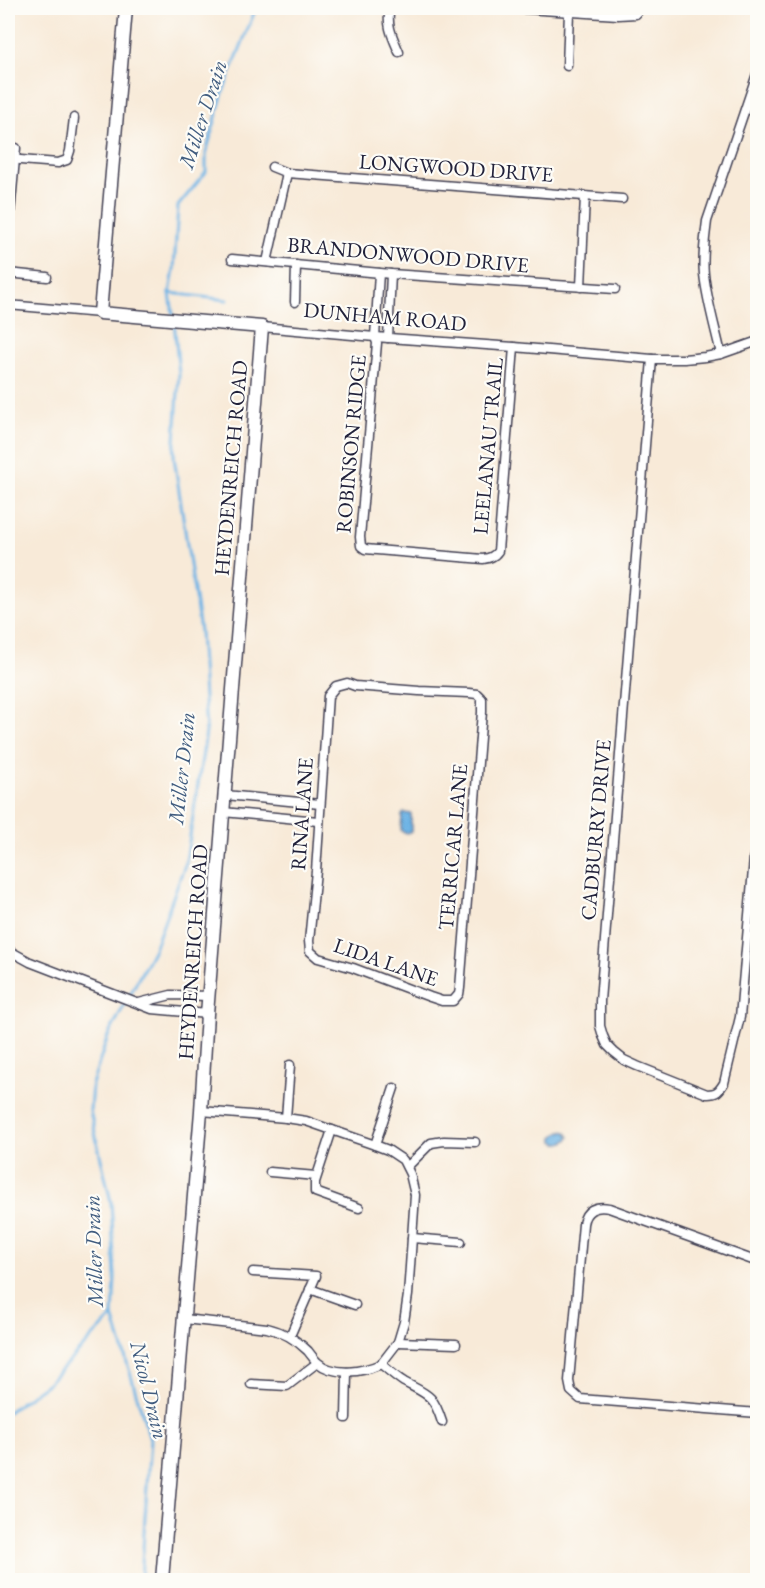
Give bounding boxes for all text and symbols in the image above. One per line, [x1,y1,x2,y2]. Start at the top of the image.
water label: Miller Drain [171,56,234,174]
street label: LONGWOOD DRIVE [358,147,554,188]
street label: BRANDONWOOD DRIVE [286,230,530,279]
street label: DUNHAM ROAD [302,296,468,337]
street label: ROBINSON RIDGE [329,354,372,534]
street label: LEELANAU TRAIL [466,356,509,536]
street label: HEYDENREICH ROAD [208,359,253,577]
water label: Miller Drain [161,711,202,827]
street label: CADBURRY DRIVE [574,738,617,922]
street label: RINA LANE [284,757,319,871]
street label: TERRICAR LANE [432,763,473,931]
street label: HEYDENREICH ROAD [171,843,214,1061]
street label: LIDA LANE [330,931,442,992]
water label: Miller Drain [77,1194,110,1310]
water label: Nicol Drain [123,1337,176,1442]

